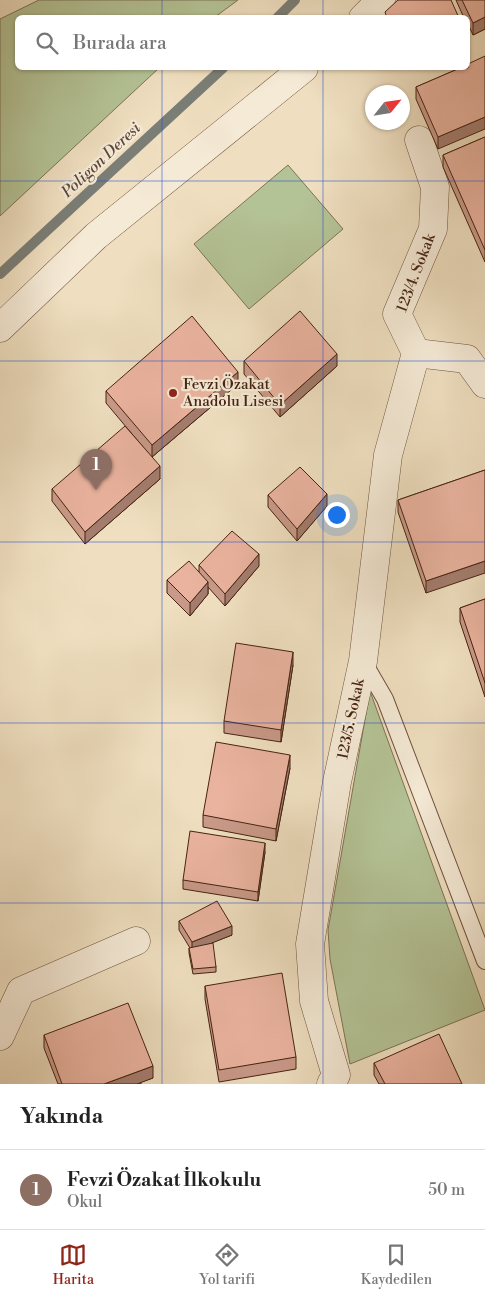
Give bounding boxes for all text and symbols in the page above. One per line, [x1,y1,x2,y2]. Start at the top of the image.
search box [15,15,470,70]
icon: search [33,29,61,57]
text: Burada ara [73,31,167,55]
north arrow [365,85,410,130]
water label: Poligon Deresi [56,118,145,202]
street label: 123/4. Sokak [392,230,440,315]
place label: Fevzi Özakat Anadolu Lisesi [182,374,283,411]
marker: Fevzi Özakat Anadolu Lisesi [167,387,179,399]
pin: 1 [80,449,112,490]
your location [324,502,350,528]
street label: 123/5. Sokak [333,676,369,761]
text: Yakında [20,1104,103,1130]
text: Fevzi Özakat İlkokulu [67,1168,261,1192]
text: 1 [32,1180,40,1200]
text: 50 m [428,1180,465,1200]
text: Okul [67,1192,102,1212]
tab: Harita [53,1241,94,1289]
tab: Yol tarifi [200,1241,255,1289]
tab: Kaydedilen [361,1241,432,1289]

